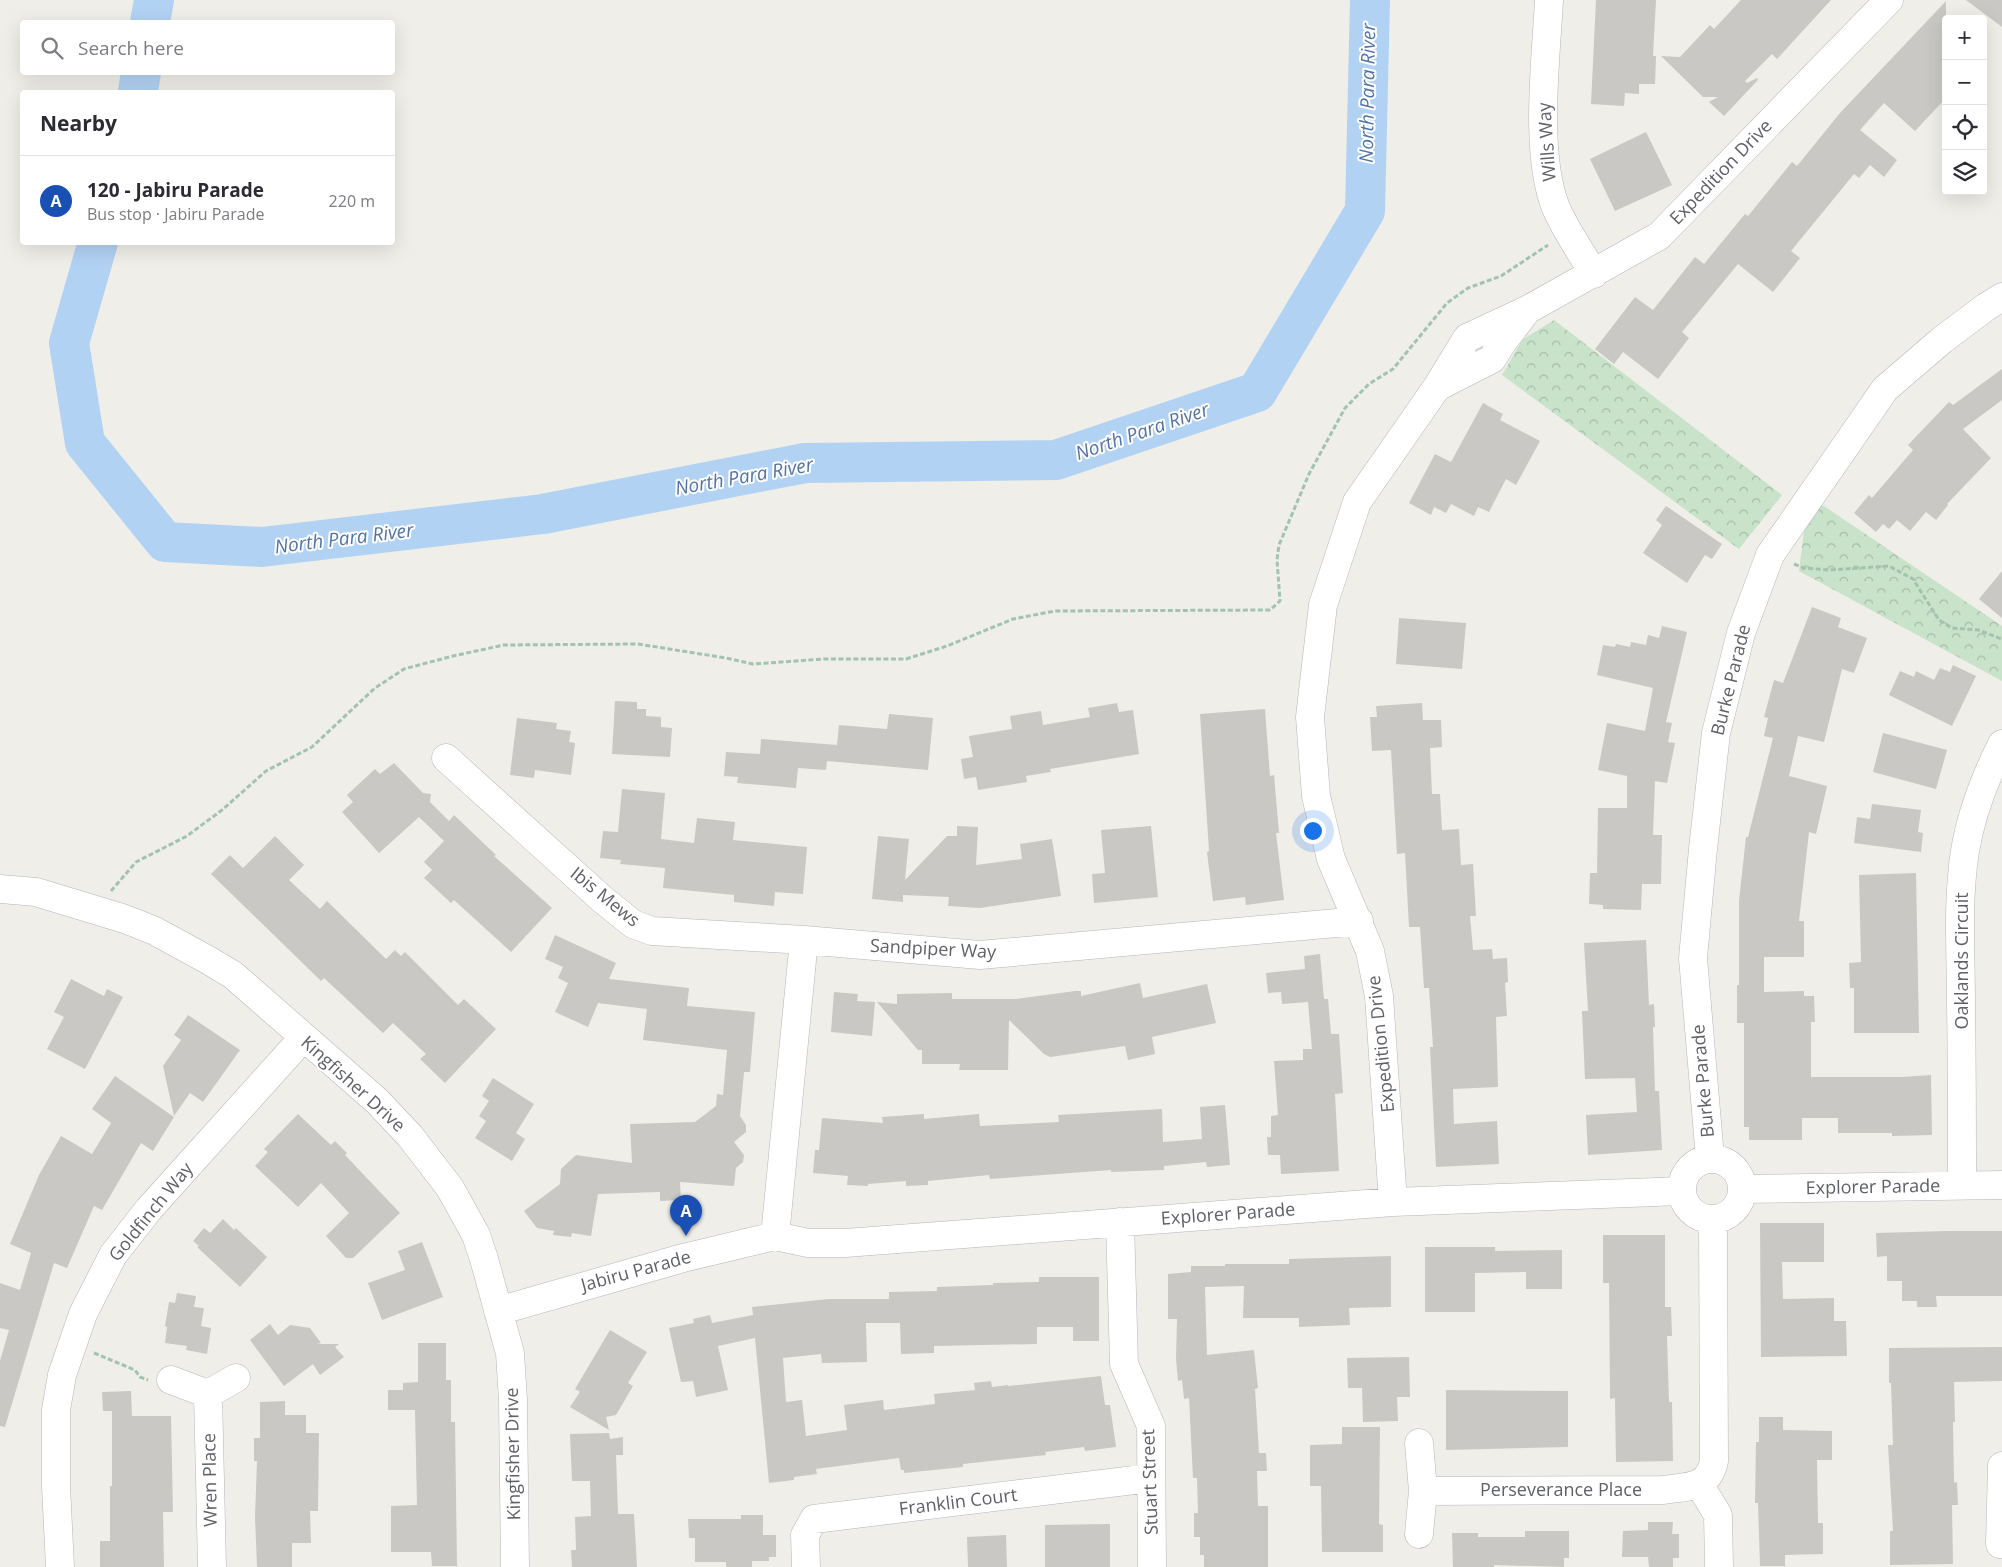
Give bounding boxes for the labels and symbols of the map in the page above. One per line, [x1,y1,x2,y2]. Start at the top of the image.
water label: North Para River [1353,21,1381,163]
street label: Wills Way [1531,101,1561,182]
street label: Expedition Drive [1664,113,1777,229]
water label: North Para River [1072,395,1214,466]
water label: North Para River [673,451,817,501]
water label: North Para River [273,516,416,559]
street label: Burke Parade [1705,622,1755,738]
your location [1300,818,1326,844]
street label: Ibis Mews [566,861,645,932]
street label: Oaklands Circuit [1949,892,1973,1030]
street label: Sandpiper Way [869,933,998,963]
street label: Expedition Drive [1361,974,1399,1114]
street label: Burke Parade [1685,1023,1719,1139]
street label: Kingfisher Drive [296,1030,411,1137]
street label: Goldfinch Way [103,1156,198,1266]
street label: Explorer Parade [1805,1173,1940,1199]
pin: A [670,1195,702,1236]
street label: Explorer Parade [1160,1196,1296,1230]
street label: Jabiru Parade [576,1244,693,1297]
street label: Kingfisher Drive [499,1387,525,1521]
street label: Stuart Street [1135,1429,1163,1535]
street label: Wren Place [196,1433,222,1527]
street label: Perseverance Place [1480,1477,1642,1501]
street label: Franklin Court [897,1482,1018,1520]

